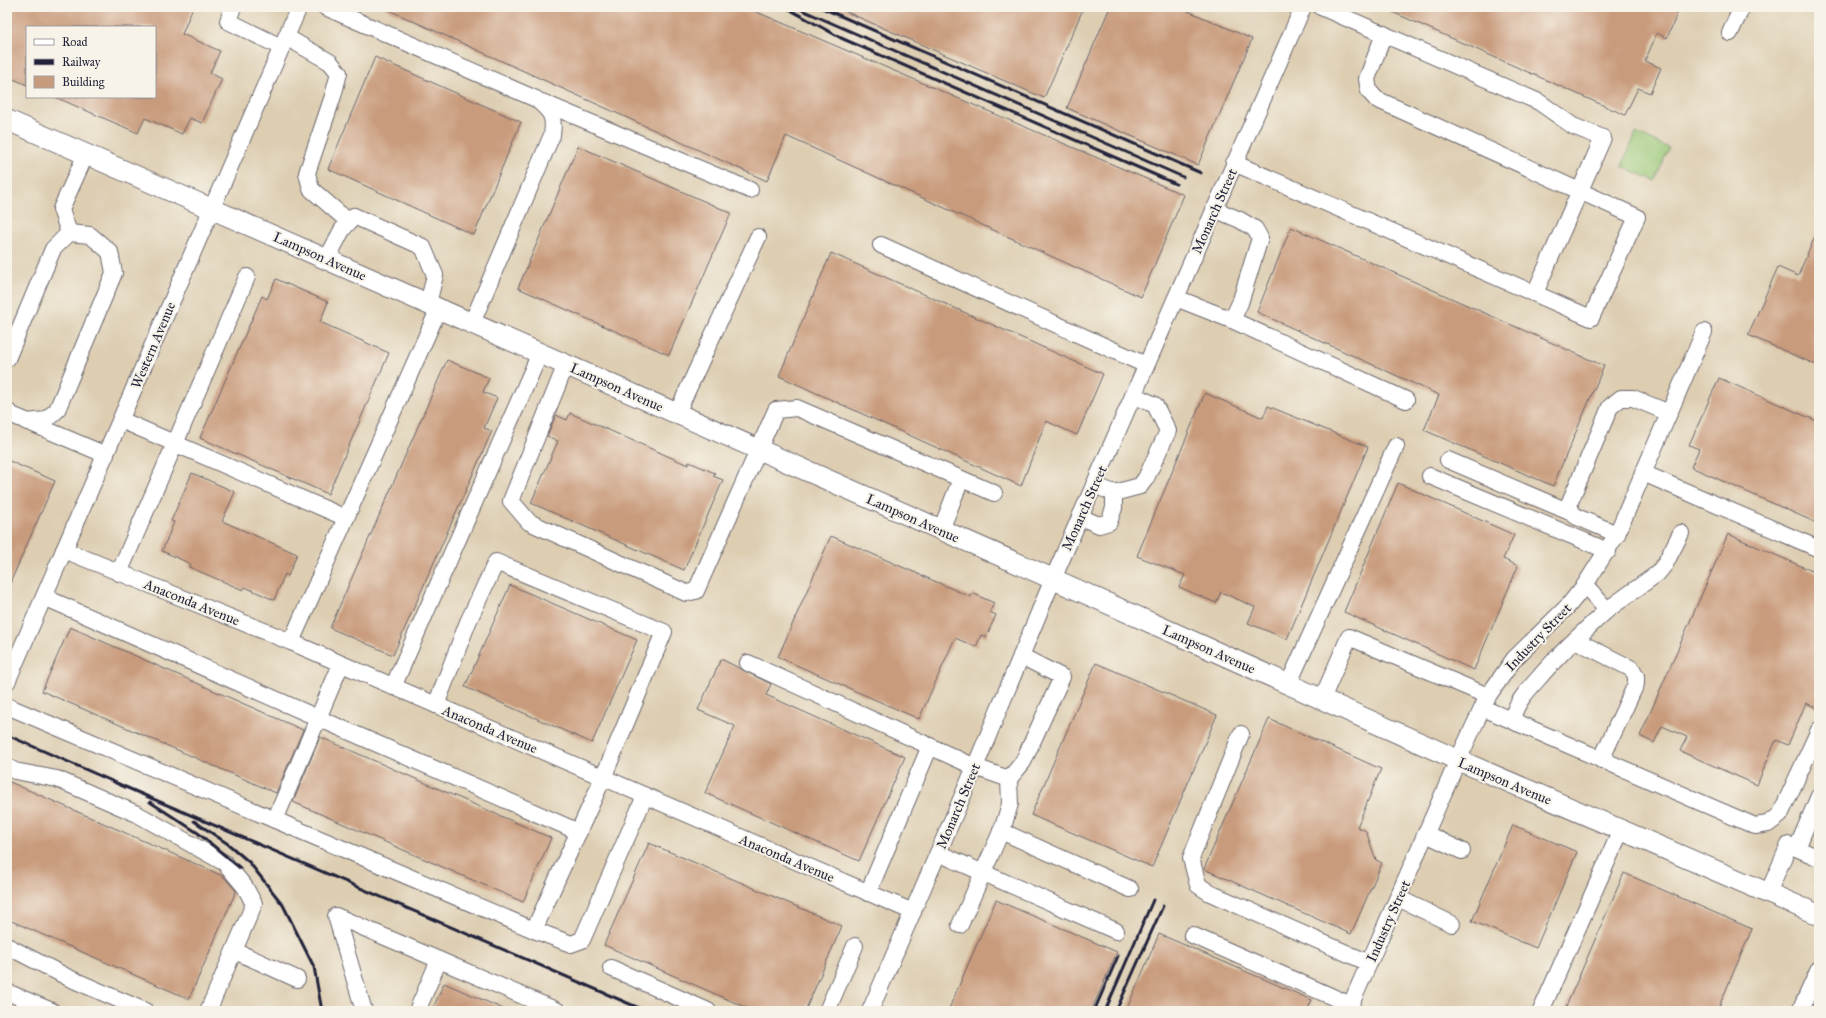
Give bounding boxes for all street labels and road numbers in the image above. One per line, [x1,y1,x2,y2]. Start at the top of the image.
street label: Monarch Street [1188,166,1241,256]
street label: Lampson Avenue [271,228,369,285]
street label: Western Avenue [128,299,179,391]
street label: Lampson Avenue [568,359,666,416]
street label: Monarch Street [1058,463,1111,553]
street label: Lampson Avenue [864,490,962,547]
street label: Anaconda Avenue [141,575,242,629]
street label: Industry Street [1502,600,1575,675]
street label: Lampson Avenue [1160,621,1258,678]
street label: Anaconda Avenue [439,701,540,757]
street label: Lampson Avenue [1455,754,1554,809]
street label: Monarch Street [933,761,984,852]
street label: Anaconda Avenue [736,830,837,886]
street label: Industry Street [1363,878,1414,965]

